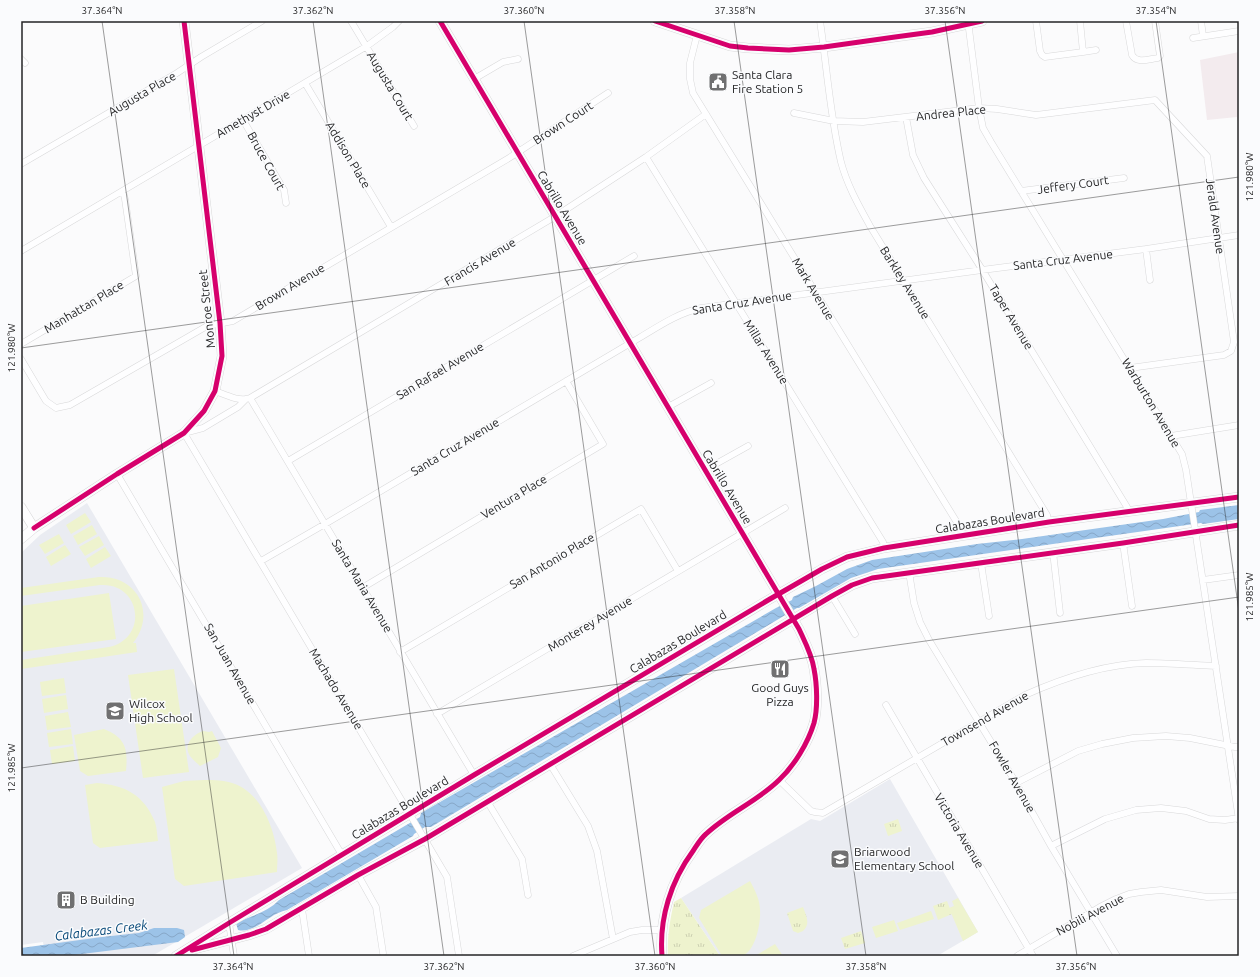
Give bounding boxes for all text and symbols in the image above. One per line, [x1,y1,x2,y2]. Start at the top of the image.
text: 37.364°N [81,5,123,16]
text: 37.362°N [292,5,334,16]
text: 37.360°N [503,5,545,16]
text: 37.358°N [714,5,756,16]
text: 37.356°N [924,5,966,16]
text: 37.354°N [1135,5,1177,16]
street label: Augusta Court [365,49,416,123]
place label: Santa Clara Fire Station 5 [732,68,803,95]
street label: Augusta Place [106,69,178,118]
public building icon: Santa Clara Fire Station 5 [707,71,729,93]
street label: Amethyst Drive [214,87,292,140]
street label: Brown Court [530,98,595,147]
street label: Andrea Place [915,102,987,123]
street label: Addison Place [323,119,373,190]
street label: Bruce Court [245,129,288,192]
text: 121.980°W [1244,153,1255,201]
street label: Cabrillo Avenue [535,168,590,247]
street label: Jeffery Court [1036,173,1110,196]
street label: Jerald Avenue [1204,177,1227,255]
street label: Francis Avenue [442,235,518,288]
street label: Barkley Avenue [878,244,933,321]
street label: Santa Cruz Avenue [1012,247,1114,272]
street label: Mark Avenue [790,255,837,322]
street label: Brown Avenue [253,261,327,312]
street label: Monroe Street [196,269,217,349]
street label: Manhattan Place [42,278,126,335]
street label: Taper Avenue [987,282,1036,352]
street label: Santa Cruz Avenue [691,288,793,317]
street label: Millar Avenue [741,317,791,386]
text: 121.980°W [6,324,17,372]
street label: San Rafael Avenue [394,339,486,402]
street label: Warburton Avenue [1120,356,1183,450]
street label: Santa Cruz Avenue [408,415,501,478]
street label: Cabrillo Avenue [700,447,755,526]
street label: Ventura Place [479,472,549,521]
street label: Calabazas Boulevard [934,505,1046,536]
street label: San Antonio Place [507,530,597,591]
street label: Santa Maria Avenue [329,537,395,635]
text: 121.985°W [1244,573,1255,621]
street label: Monterey Avenue [545,593,634,654]
street label: Calabazas Boulevard [627,608,728,676]
street label: San Juan Avenue [202,621,259,706]
street label: Machado Avenue [307,646,366,732]
restaurant icon: Good Guys Pizza [769,658,791,680]
place label: Good Guys Pizza [751,681,809,708]
street label: Townsend Avenue [939,688,1031,749]
place label: Wilcox High School [129,697,193,724]
school or university icon: Wilcox High School [104,700,126,722]
street label: Fowler Avenue [987,739,1038,815]
text: 121.985°W [6,744,17,792]
street label: Calabazas Boulevard [349,774,450,842]
street label: Victoria Avenue [932,791,987,871]
place label: Briarwood Elementary School [854,845,954,872]
school or university icon: Briarwood Elementary School [829,848,851,870]
building icon: B Building [55,889,77,911]
street label: Nobili Avenue [1054,891,1126,938]
place label: B Building [80,893,135,906]
water label: Calabazas Creek [54,917,149,943]
text: 37.364°N [212,961,254,972]
text: 37.362°N [423,961,465,972]
text: 37.360°N [634,961,676,972]
text: 37.358°N [845,961,887,972]
text: 37.356°N [1055,961,1097,972]

